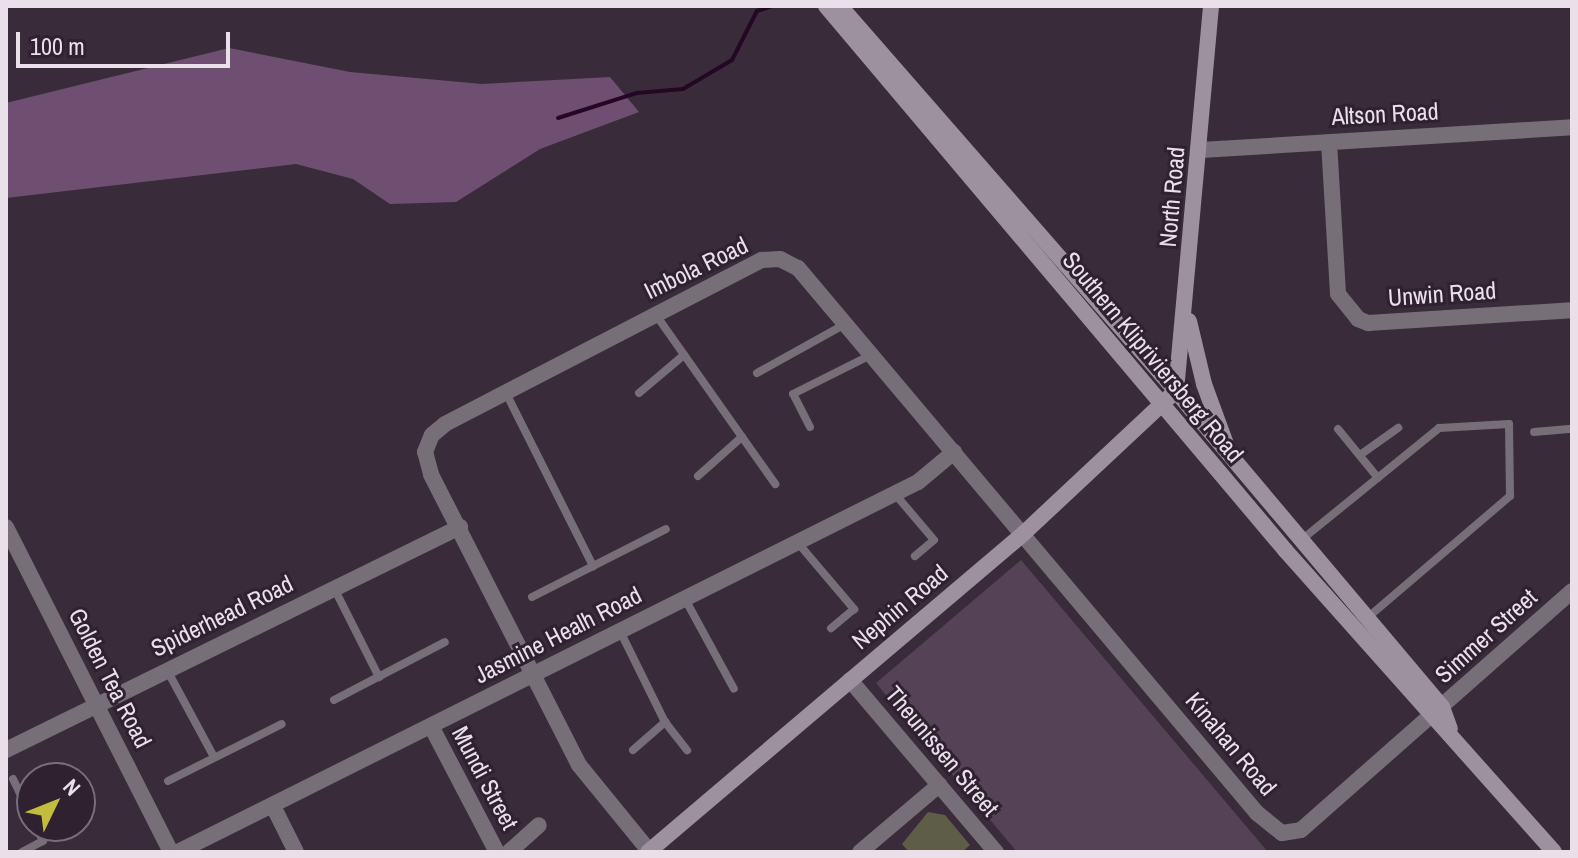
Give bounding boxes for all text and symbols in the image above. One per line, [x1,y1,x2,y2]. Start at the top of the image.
scale bar [20,16,234,66]
text: 100 m [30,30,85,62]
street label: Altson Road [1331,97,1439,131]
street label: North Road [1153,146,1191,248]
street label: Imbola Road [640,231,752,305]
street label: Southern Klipriviersberg Road [1057,246,1249,468]
street label: Unwin Road [1387,276,1497,312]
street label: Nephin Road [846,559,954,655]
street label: Spiderhead Road [146,569,298,663]
street label: Jasmine Healh Road [470,580,646,690]
street label: Simmer Street [1429,583,1543,689]
street label: Golden Tea Road [62,603,158,753]
street label: Theunissen Street [879,680,1005,822]
street label: Kinahan Road [1180,687,1282,801]
street label: Mundi Street [446,721,524,835]
north arrow [16,762,96,842]
text: N [57,772,88,802]

